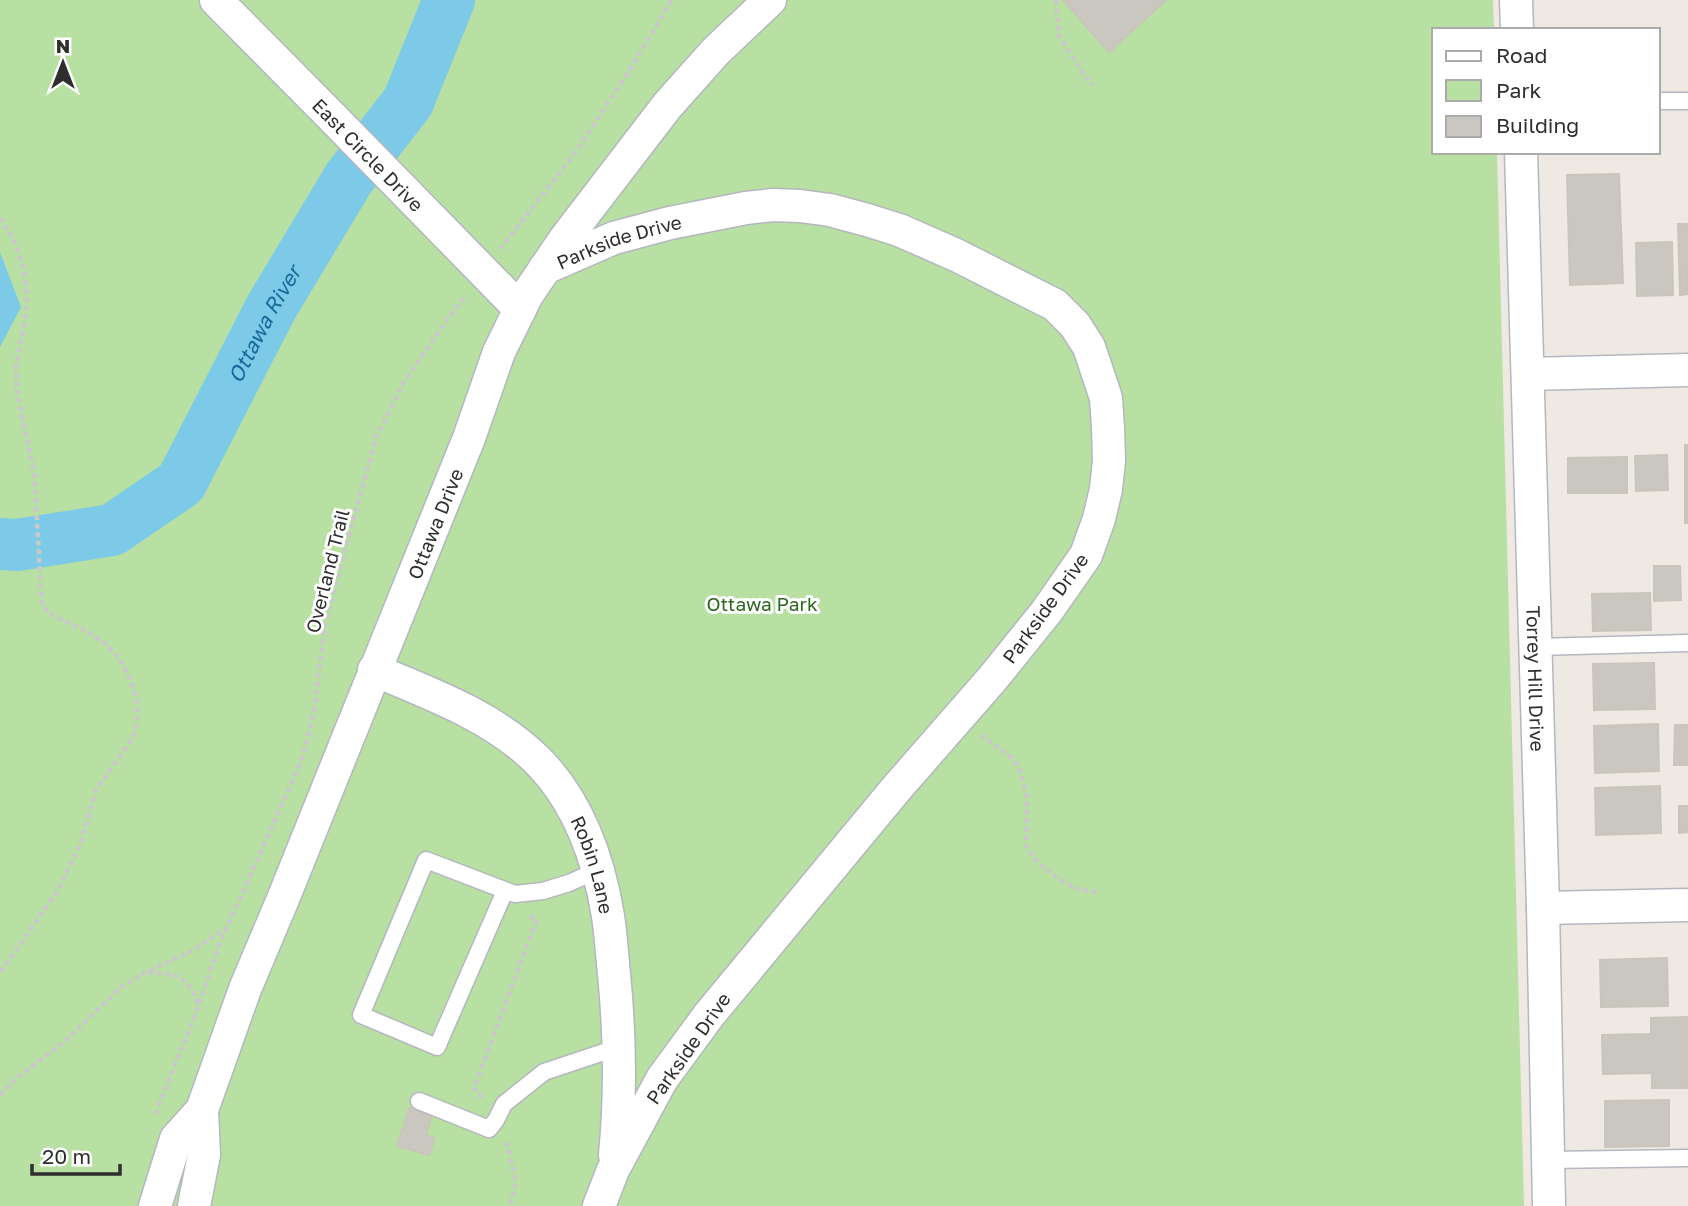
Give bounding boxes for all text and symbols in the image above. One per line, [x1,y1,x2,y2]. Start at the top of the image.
north arrow [28,28,98,98]
legend [1432,28,1660,154]
text: N [56,34,70,57]
text: Road [1496,42,1547,68]
text: Park [1496,77,1542,103]
street label: East Circle Drive [308,93,429,216]
text: Building [1496,112,1579,138]
street label: Parkside Drive [553,210,683,273]
water label: Ottawa River [222,258,308,387]
street label: Ottawa Drive [402,465,467,582]
street label: Overland Trail [300,507,354,635]
street label: Parkside Drive [997,548,1093,668]
park label: Ottawa Park [706,592,818,615]
street label: Torrey Hill Drive [1523,606,1550,752]
street label: Robin Lane [567,812,619,915]
street label: Parkside Drive [641,988,735,1108]
scale bar [32,1132,119,1176]
text: 20 m [42,1143,91,1169]

